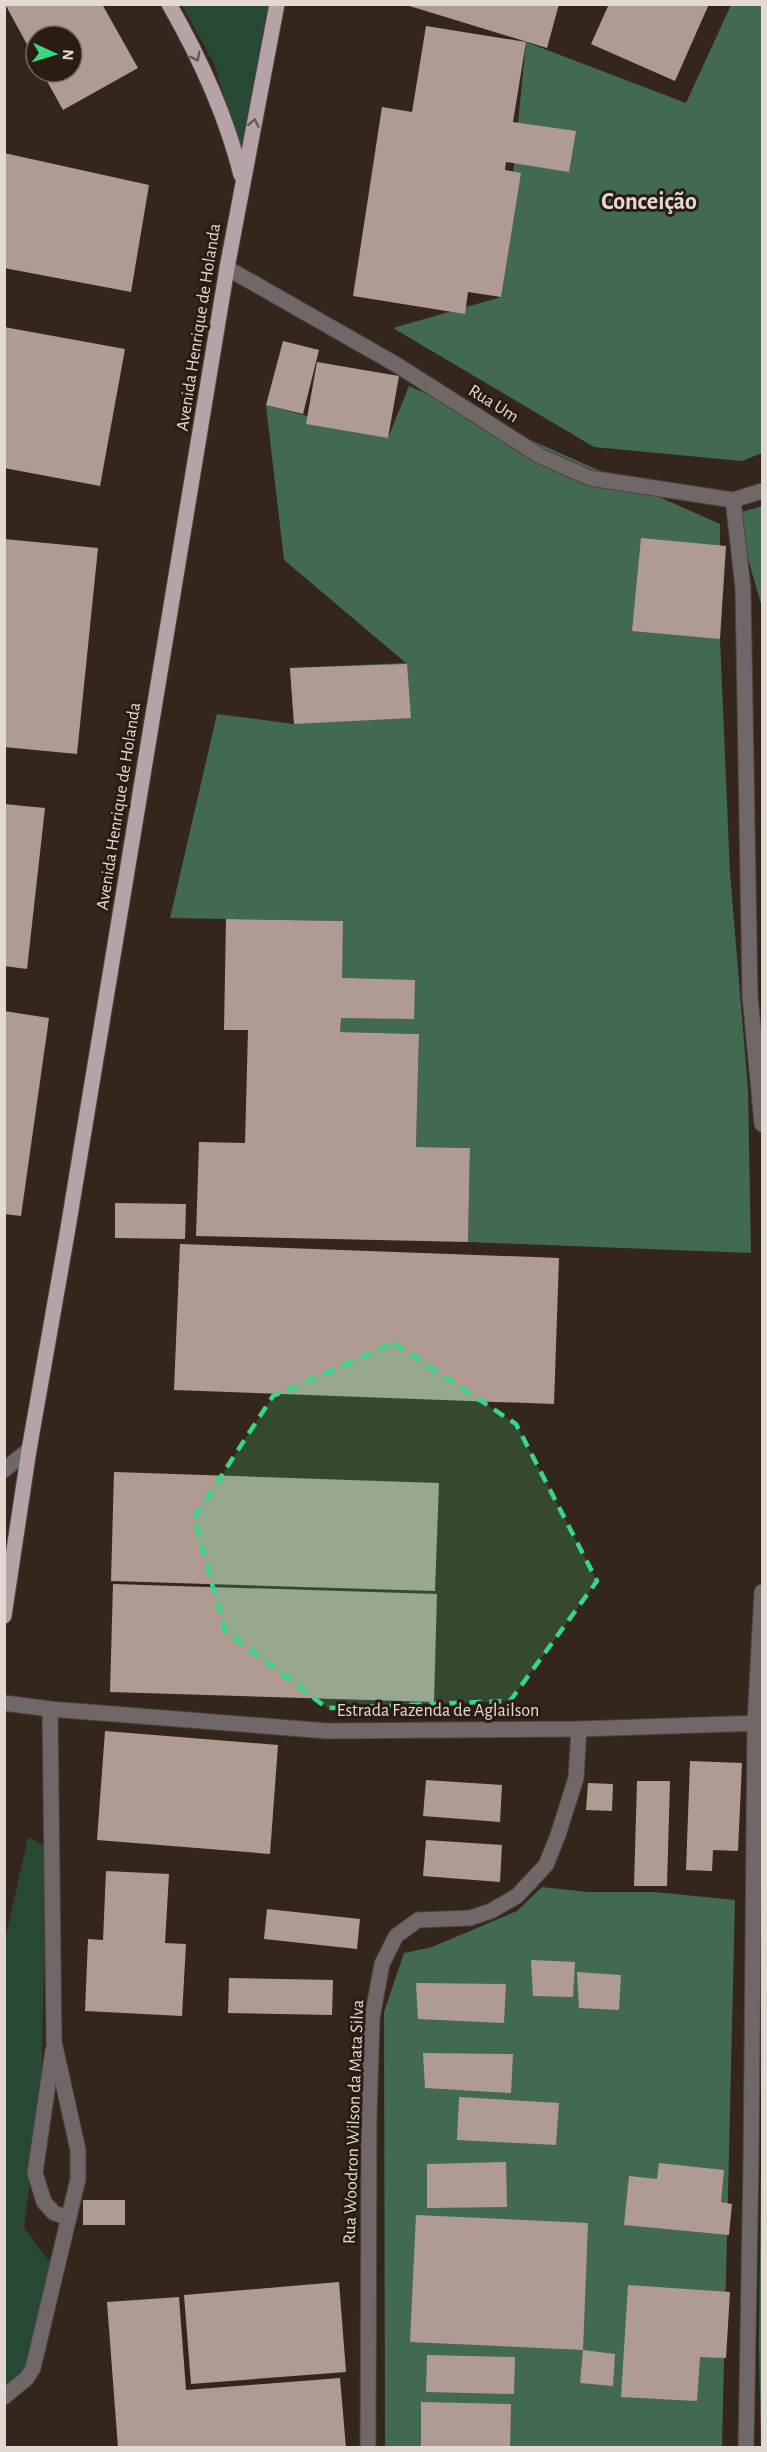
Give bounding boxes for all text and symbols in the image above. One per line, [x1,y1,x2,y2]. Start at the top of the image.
north arrow [24,24,84,84]
text: N [60,49,76,61]
one-way arrow [189,50,200,61]
one-way arrow [247,118,260,128]
district label: Conceição [601,190,697,214]
street label: Avenida Henrique de Holanda [174,222,224,432]
street label: Rua Um [465,382,522,426]
street label: Avenida Henrique de Holanda [94,701,144,911]
street label: Estrada Fazenda de Aglailson [337,1702,539,1720]
street label: Rua Woodron Wilson da Mata Silva [341,2000,367,2245]

